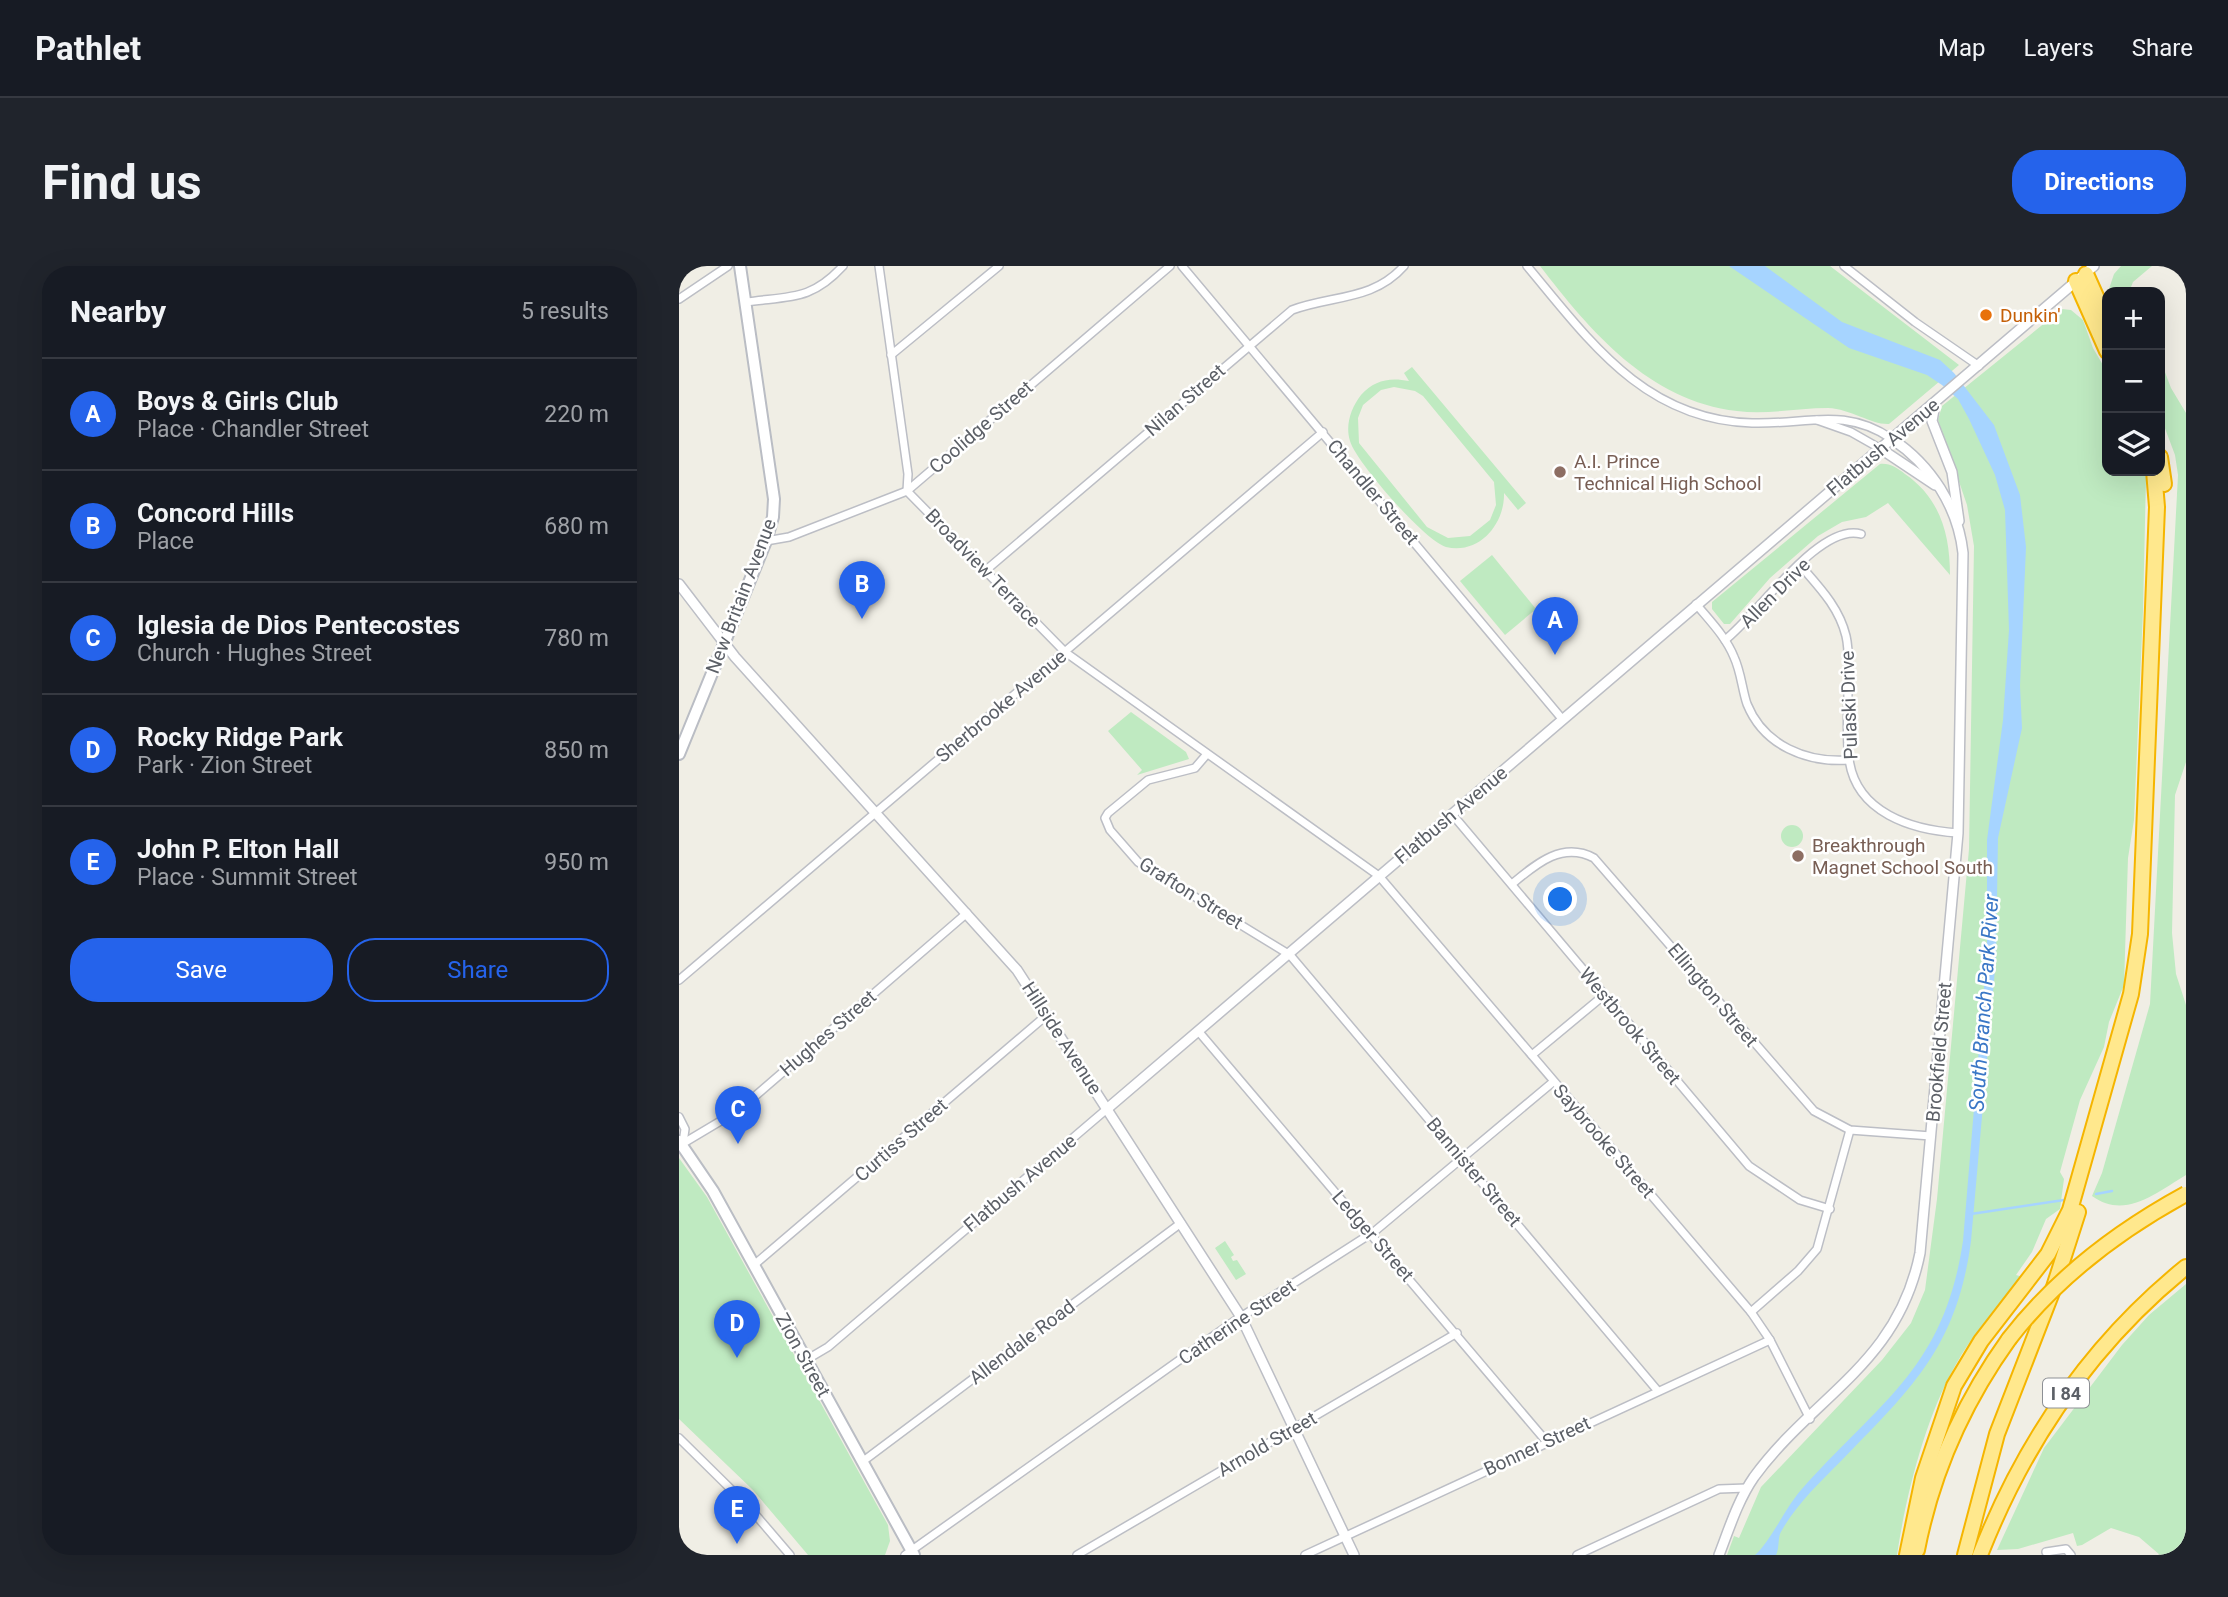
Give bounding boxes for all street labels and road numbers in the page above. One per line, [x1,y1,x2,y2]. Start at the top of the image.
street label: Nilan Street [1140,359,1230,441]
street label: Coolidge Street [925,376,1037,478]
street label: Flatbush Avenue [1822,393,1944,501]
street label: Chandler Street [1322,435,1424,549]
street label: Broadview Terrace [921,504,1045,632]
street label: New Britain Avenue [701,515,781,677]
street label: Allen Drive [1735,553,1815,633]
street label: Sherbrooke Avenue [931,645,1071,767]
street label: Pulaski Drive [1836,650,1862,760]
street label: Flatbush Avenue [1390,761,1512,869]
street label: Grafton Street [1135,852,1247,934]
street label: Ellington Street [1663,939,1763,1051]
street label: Westbrook Street [1574,963,1686,1089]
street label: Hillside Avenue [1017,977,1107,1099]
street label: Brookfield Street [1921,981,1957,1123]
street label: Hughes Street [775,985,881,1081]
street label: Saybrooke Street [1548,1079,1660,1203]
street label: Curtiss Street [850,1094,952,1186]
street label: Bannister Street [1422,1113,1526,1231]
street label: Flatbush Avenue [959,1129,1081,1237]
street label: Ledger Street [1327,1186,1419,1286]
street label: Catherine Street [1174,1274,1300,1370]
street label: Allendale Road [965,1295,1079,1389]
street label: Zion Street [771,1309,835,1401]
road number: I 84 [2043,1378,2089,1408]
street label: Arnold Street [1213,1406,1321,1482]
street label: Bonner Street [1480,1411,1594,1481]

